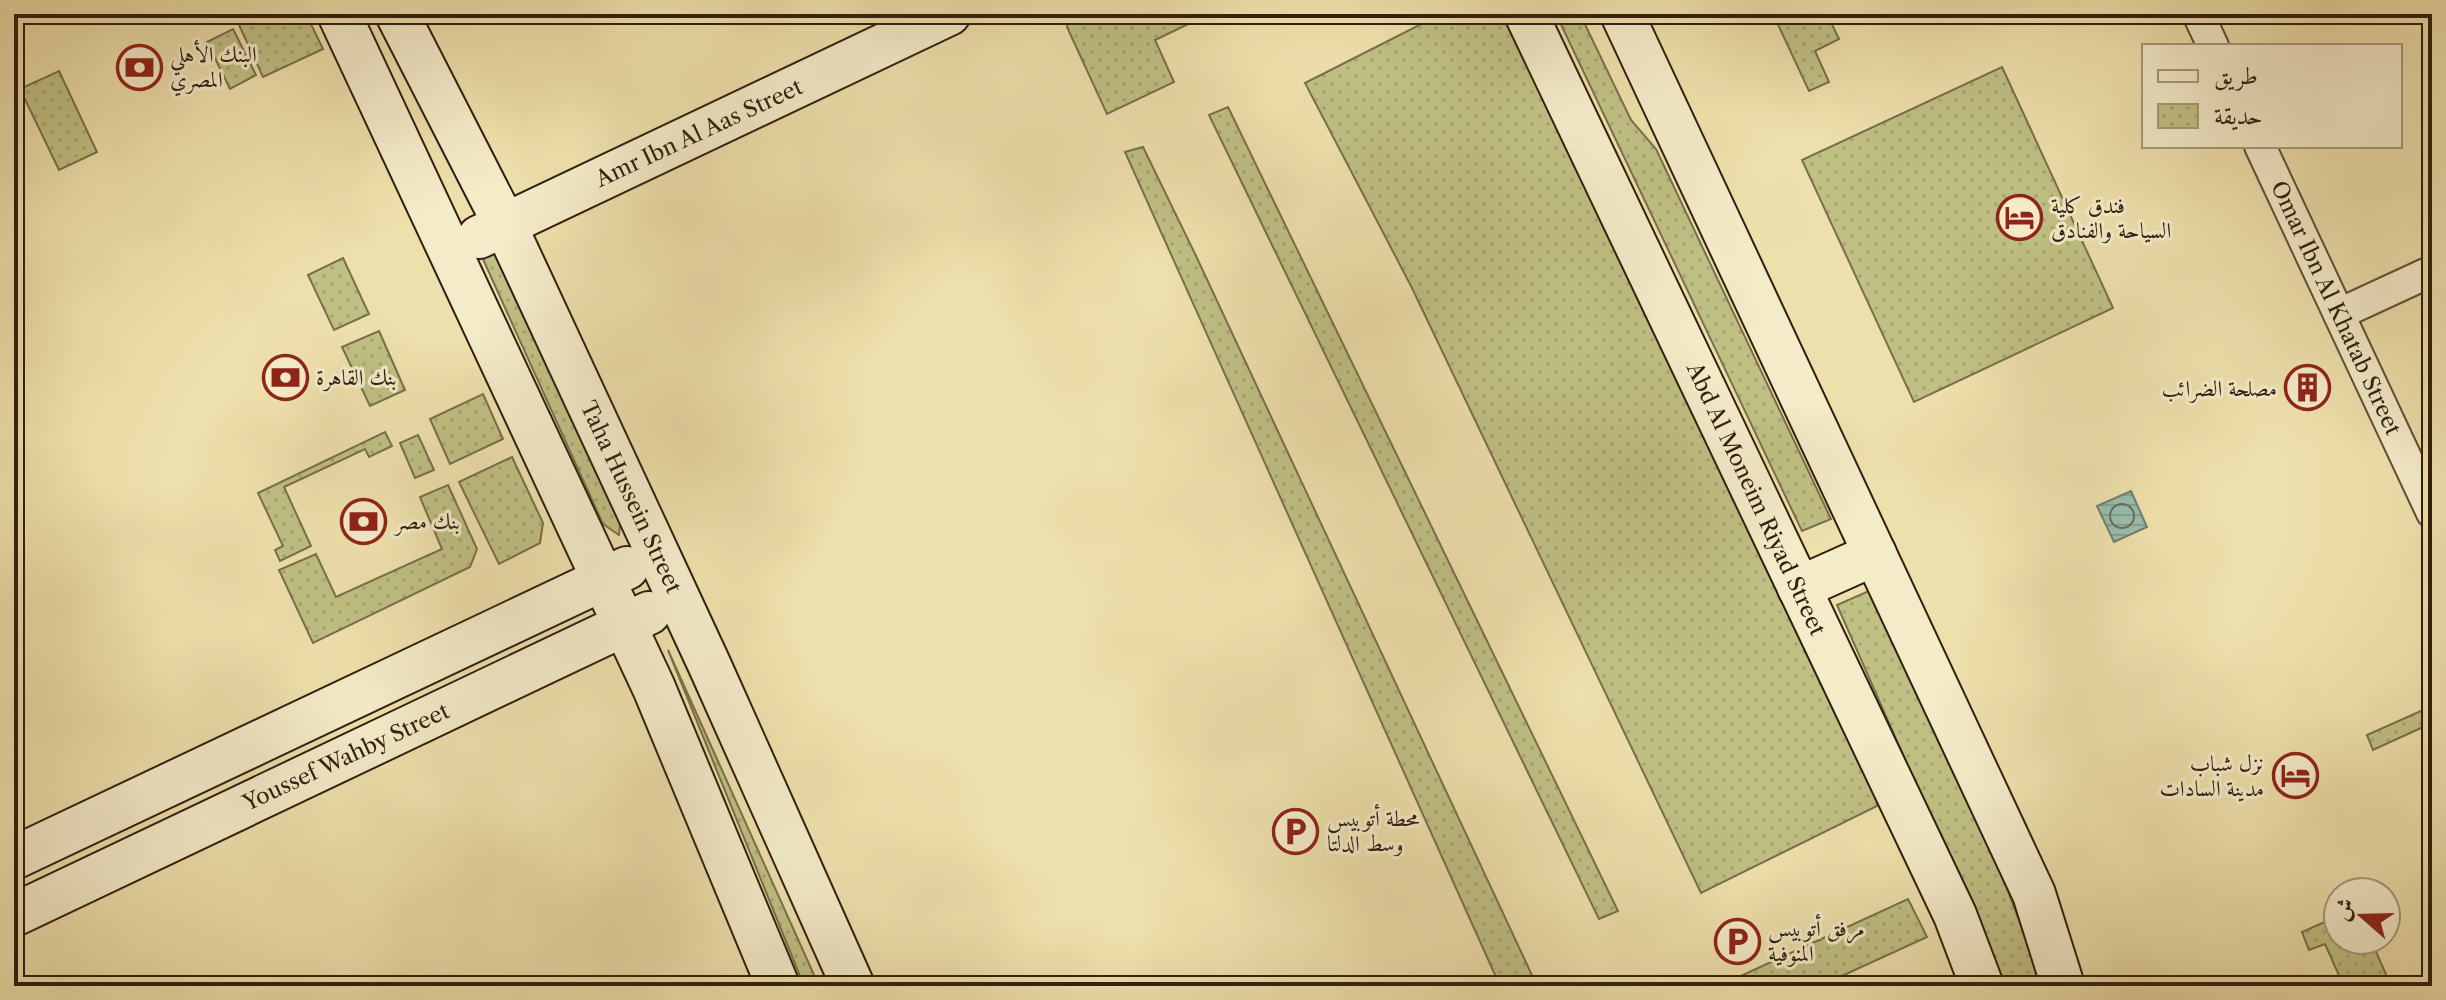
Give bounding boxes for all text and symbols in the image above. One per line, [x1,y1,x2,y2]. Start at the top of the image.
place label: البنك الأهلي المصري [170,39,257,97]
bank icon: البنك الأهلي المصري [115,43,163,91]
legend [2142,44,2402,148]
text: طريق [2214,61,2258,91]
street label: Amr Ibn Al Aas Street [590,73,807,193]
text: حديقة [2214,101,2263,131]
street label: Omar Ibn Al Khatab Street [2265,177,2407,440]
place label: فندق كلية السياحة والفنادق [2051,192,2171,244]
hotel icon: فندق كلية السياحة والفنادق [1996,194,2044,242]
bank icon: بنك القاهرة [261,353,309,401]
street label: Abd Al Moneim Riyad Street [1680,357,1831,640]
place label: بنك القاهرة [316,364,397,392]
building icon: مصلحة الضرائب [2284,364,2332,412]
place label: مصلحة الضرائب [2162,375,2277,403]
street label: Taha Hussein Street [575,397,688,598]
bank icon: بنك مصر [340,497,388,545]
place label: بنك مصر [393,508,460,536]
street label: Youssef Wahby Street [238,697,454,817]
place label: نزل شباب مدينة السادات [2159,750,2264,802]
hotel icon: نزل شباب مدينة السادات [2271,752,2319,800]
place label: محطة أتوبيس وسط الدلتا [1327,803,1420,857]
parking icon: محطة أتوبيس وسط الدلتا [1272,807,1320,855]
north arrow [2322,876,2402,956]
text: ش [2327,894,2360,924]
place label: مرفق أتوبيس المنوفية [1768,913,1865,967]
parking icon: مرفق أتوبيس المنوفية [1713,917,1761,965]

